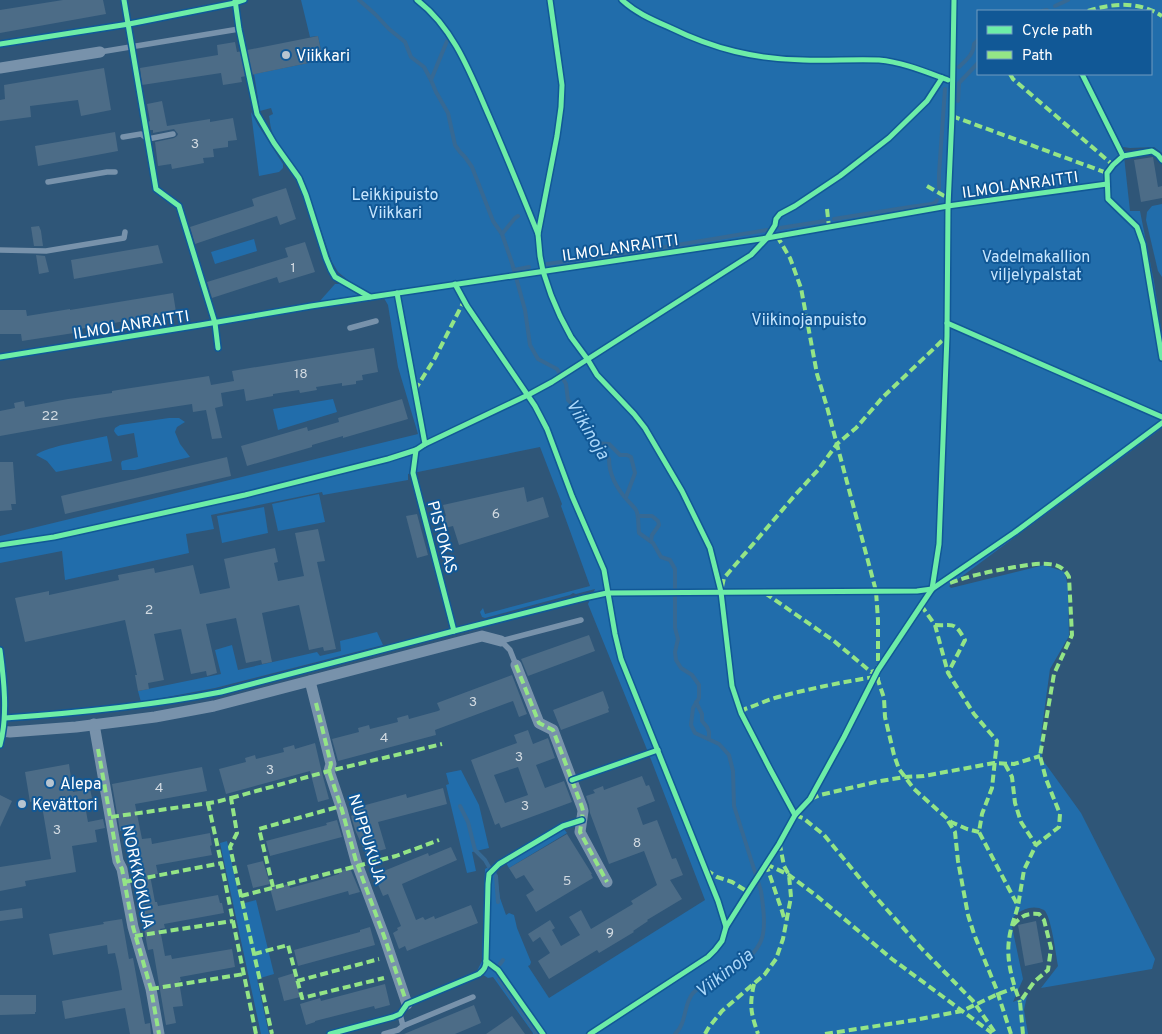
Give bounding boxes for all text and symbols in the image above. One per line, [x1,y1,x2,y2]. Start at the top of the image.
legend [977,10,1152,75]
text: Cycle path [1022,22,1093,41]
place label: Viikkari [296,47,350,67]
text: Path [1022,47,1053,66]
marker: Viikkari [280,49,292,61]
house number: 3 [191,136,199,153]
street label: ILMOLANRAITTI [961,168,1080,204]
park label: Leikkipuisto Viikkari [352,186,439,224]
street label: ILMOLANRAITTI [561,231,680,267]
park label: Vadelmakallion viljelypalstat [982,248,1090,286]
house number: 1 [290,260,296,277]
street label: ILMOLANRAITTI [72,307,191,345]
park label: Viikinojanpuisto [751,311,867,331]
house number: 18 [294,366,308,383]
water label: Viikinoja [560,395,614,465]
house number: 22 [41,408,59,425]
street label: PISTOKAS [422,499,460,576]
house number: 6 [492,506,500,523]
house number: 2 [145,602,153,619]
house number: 3 [469,694,477,711]
house number: 4 [380,730,388,747]
house number: 3 [515,749,523,766]
house number: 3 [266,762,274,779]
place label: Alepa [60,775,102,795]
marker: Alepa [44,777,56,789]
house number: 4 [155,780,163,797]
street label: NUPPUKUJA [343,792,389,887]
place label: Kevättori [32,796,98,816]
marker: Kevättori [16,798,28,810]
house number: 3 [521,798,529,815]
house number: 3 [53,822,61,839]
street label: NORKKOKUJA [116,824,158,931]
house number: 8 [633,835,641,852]
house number: 5 [563,873,571,890]
house number: 9 [606,925,614,942]
water label: Viikinoja [692,944,759,1004]

